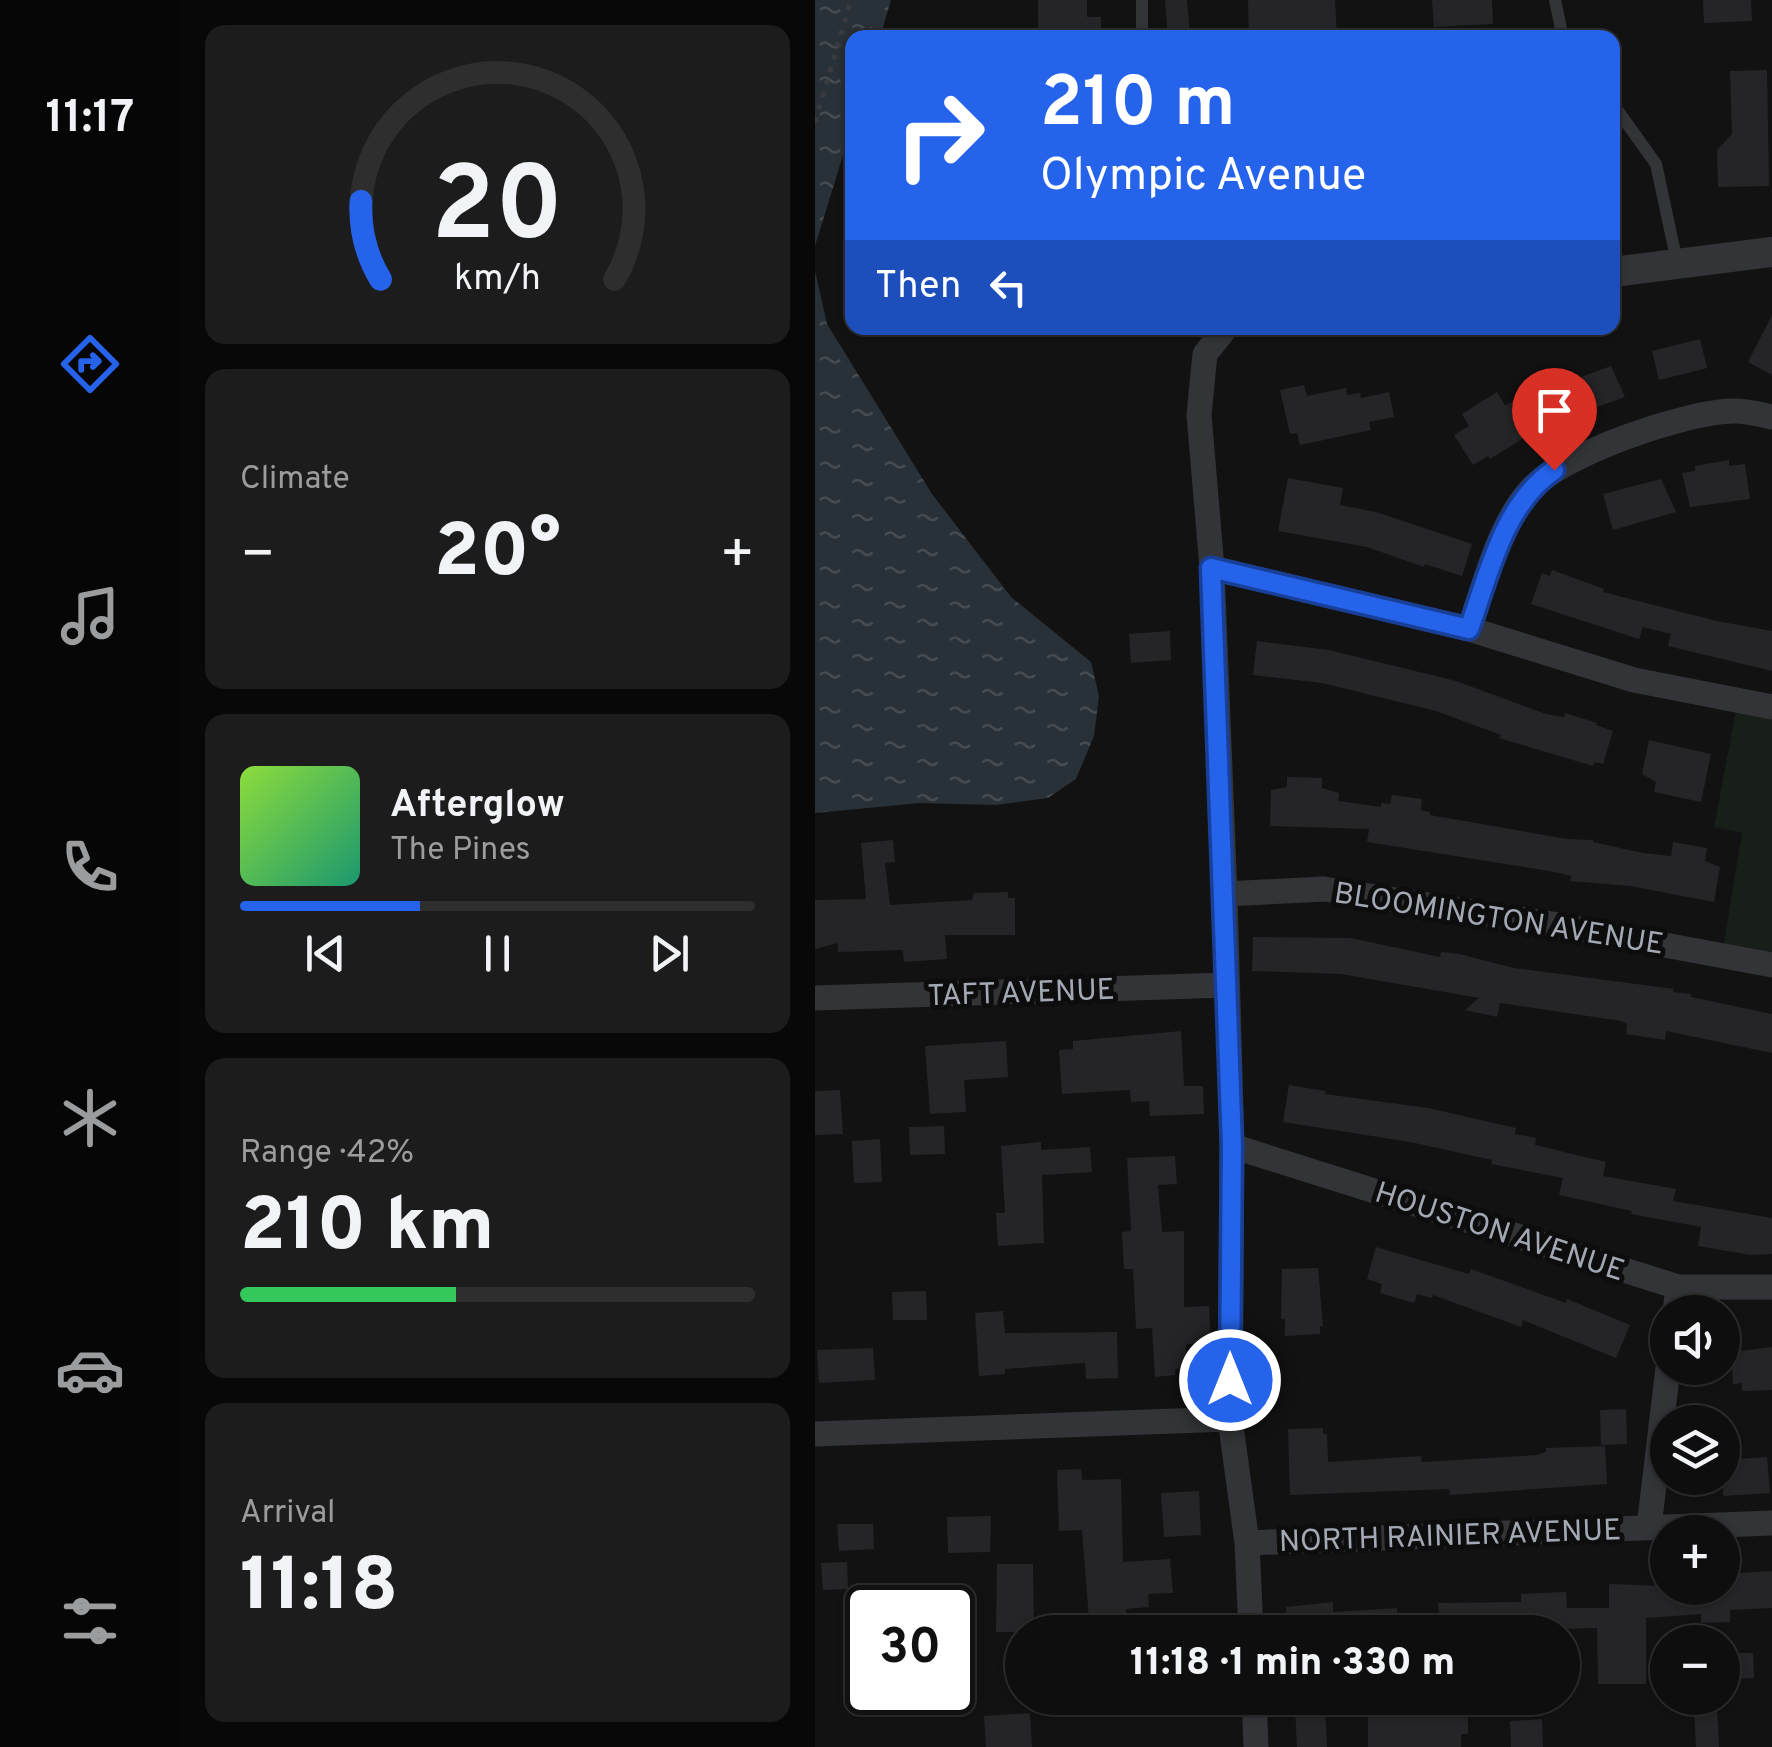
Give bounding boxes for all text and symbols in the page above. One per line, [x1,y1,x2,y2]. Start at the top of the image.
text: 210 m [1040,62,1236,151]
icon: right [875,70,1005,200]
text: 11:17 [46,91,134,148]
text: 20 [432,145,563,277]
text: Olympic Avenue [1040,149,1366,206]
text: km/h [454,257,541,303]
icon: left [981,260,1036,315]
text: Then [875,263,961,312]
icon: directions [55,329,125,399]
pin [1512,368,1597,471]
icon: arrive [1527,383,1582,438]
text: Climate [240,460,350,500]
text: 20° [434,508,561,603]
text: − [240,522,275,592]
text: + [720,522,755,592]
icon: music [55,581,125,651]
text: Afterglow [390,782,565,831]
text: The Pines [390,831,531,871]
icon: phone [55,832,125,902]
street label: BLOOMINGTON AVENUE [1331,876,1666,965]
icon: previous [298,926,353,981]
icon: pause [470,926,525,981]
icon: next [642,926,697,981]
street label: TAFT AVENUE [927,973,1115,1016]
icon: climate [55,1083,125,1153]
text: Range · 42% [240,1134,414,1174]
street label: HOUSTON AVENUE [1370,1176,1629,1291]
text: 210 km [240,1182,494,1277]
map controls [1650,1295,1740,1715]
button: sound [1650,1295,1740,1385]
position arrow [1178,1328,1282,1432]
icon: car [55,1335,125,1405]
button: layers [1650,1405,1740,1495]
text: Arrival [240,1494,335,1534]
street label: NORTH RAINIER AVENUE [1278,1513,1622,1562]
button: + [1650,1515,1740,1605]
text: 11:18 [240,1542,398,1637]
speed limit sign: 30 [845,1585,975,1715]
icon: filters [55,1586,125,1656]
button: − [1650,1625,1740,1715]
text: 11:18 · 1 min · 330 m [1130,1640,1455,1689]

